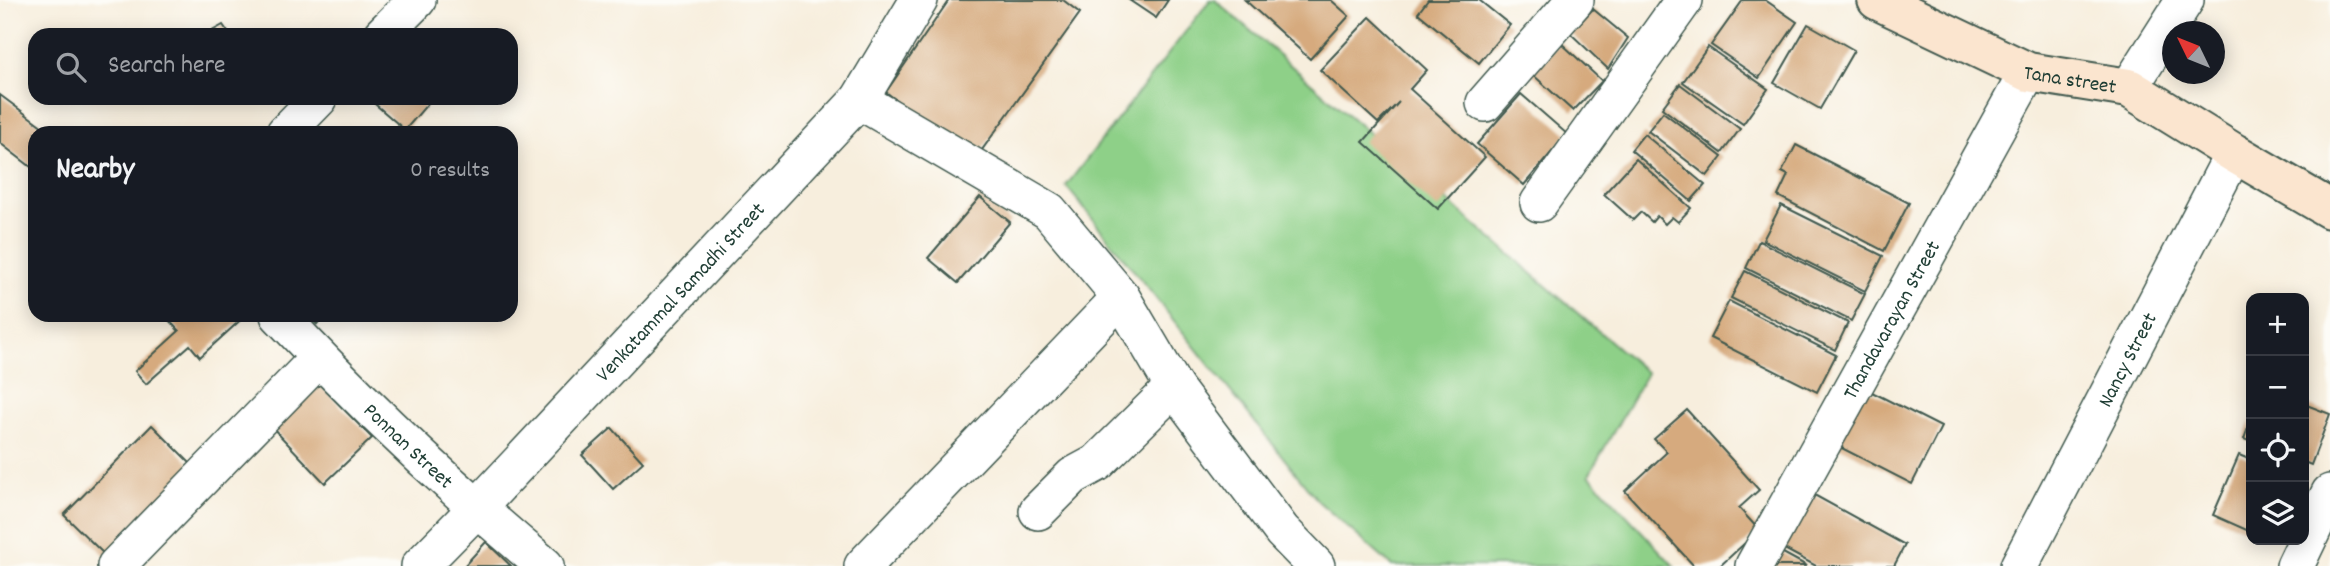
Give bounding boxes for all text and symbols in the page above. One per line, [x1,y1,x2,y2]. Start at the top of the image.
north arrow [2162,21,2225,84]
search box [28,28,518,105]
icon: search [52,48,90,86]
text: Search here [108,48,226,85]
street label: Tana street [2021,60,2118,104]
text: Nearby [56,150,134,193]
text: 0 results [410,155,490,188]
street label: Venkatammal Samadhi Street [590,197,774,390]
street label: Thandavarayan Street [1837,236,1950,406]
map controls [2246,293,2309,545]
button: + [2246,293,2309,356]
street label: Nancy Street [2092,308,2166,413]
button: − [2246,356,2309,419]
street label: Ponnan Street [355,397,459,498]
button: locate [2246,419,2309,482]
button: layers [2246,482,2309,545]

